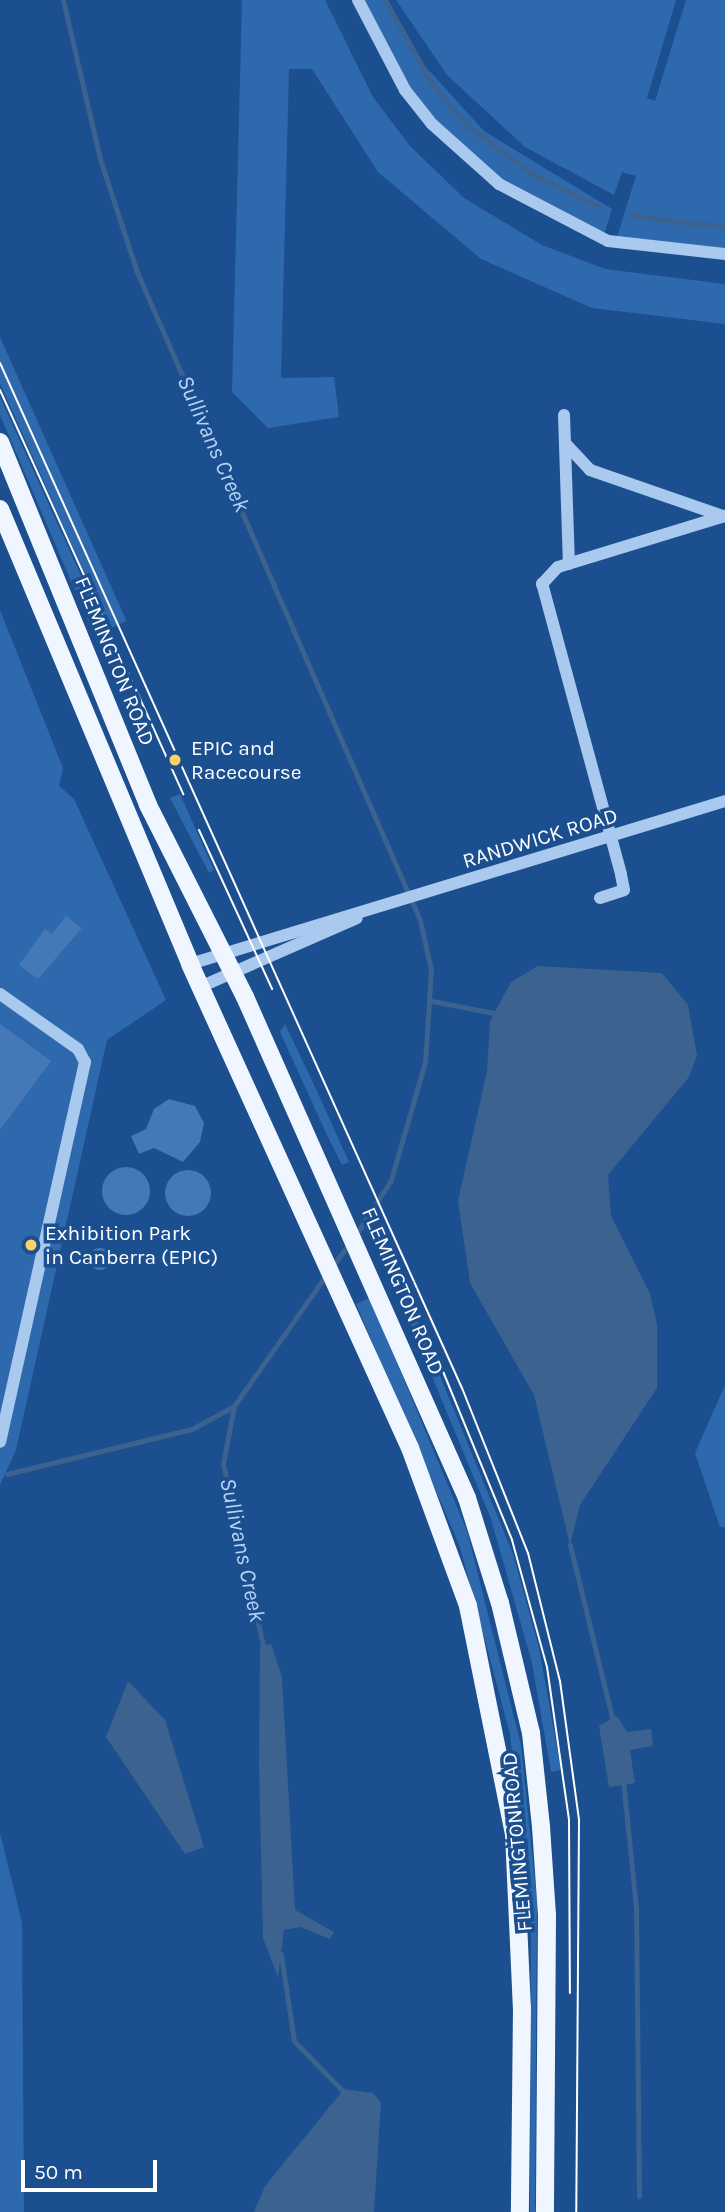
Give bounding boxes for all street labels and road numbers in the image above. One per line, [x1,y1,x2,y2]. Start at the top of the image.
street label: FLEMINGTON ROAD [70,573,160,749]
street label: RANDWICK ROAD [459,802,621,874]
street label: FLEMINGTON ROAD [356,1203,450,1379]
street label: FLEMINGTON ROAD [497,1751,537,1933]

